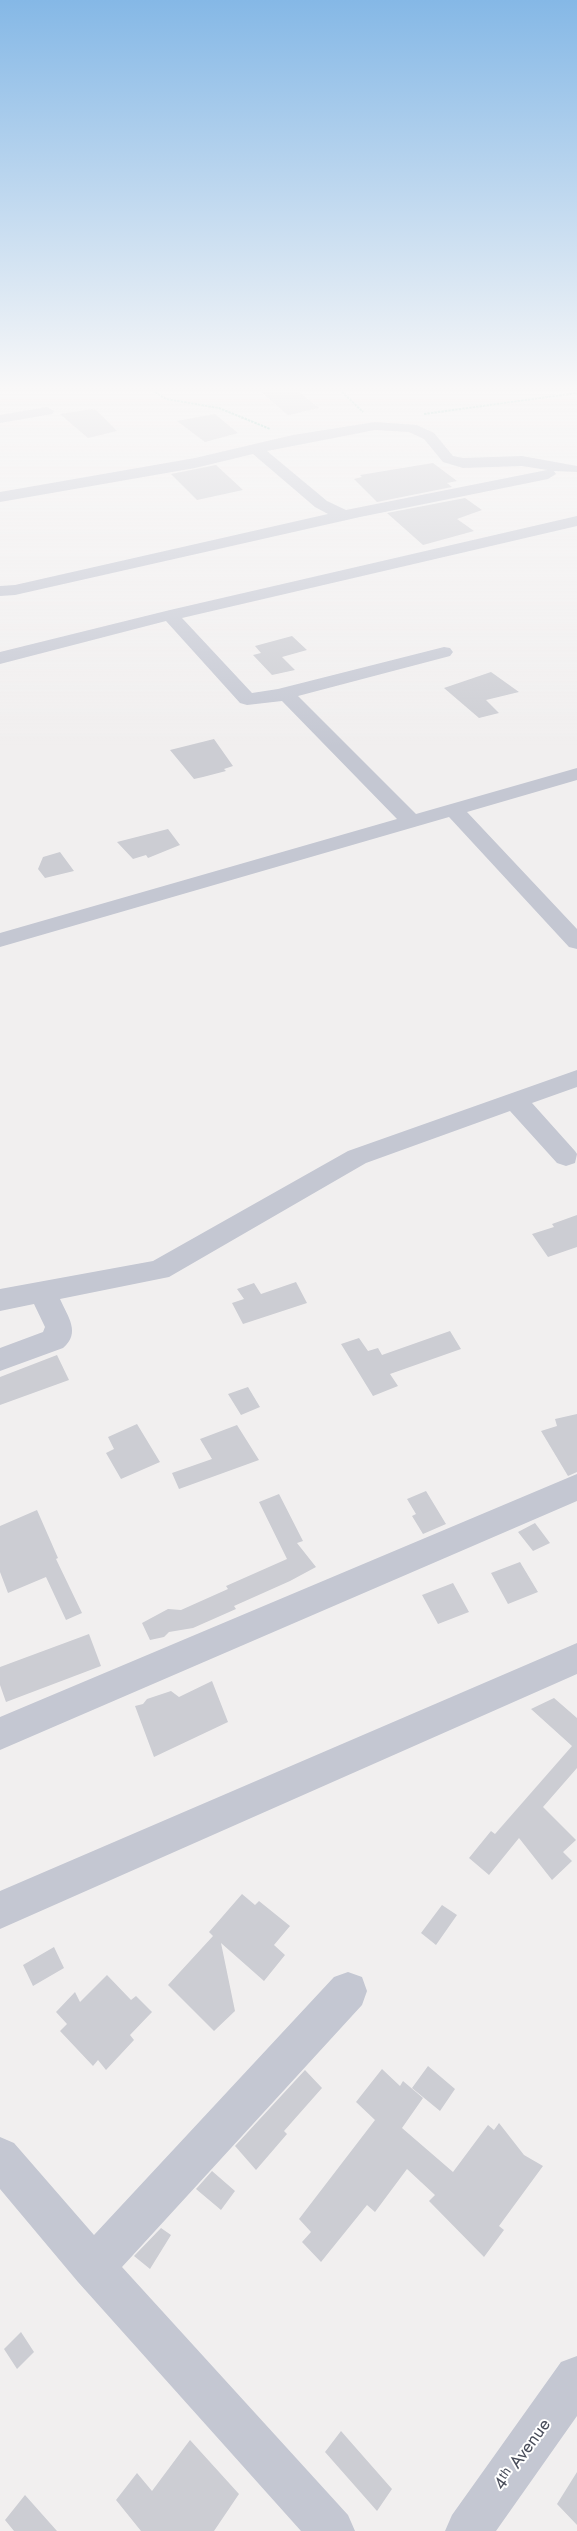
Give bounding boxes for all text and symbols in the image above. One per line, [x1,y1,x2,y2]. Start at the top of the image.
street label: 4ᵗʰ Avenue [490,2415,556,2495]

